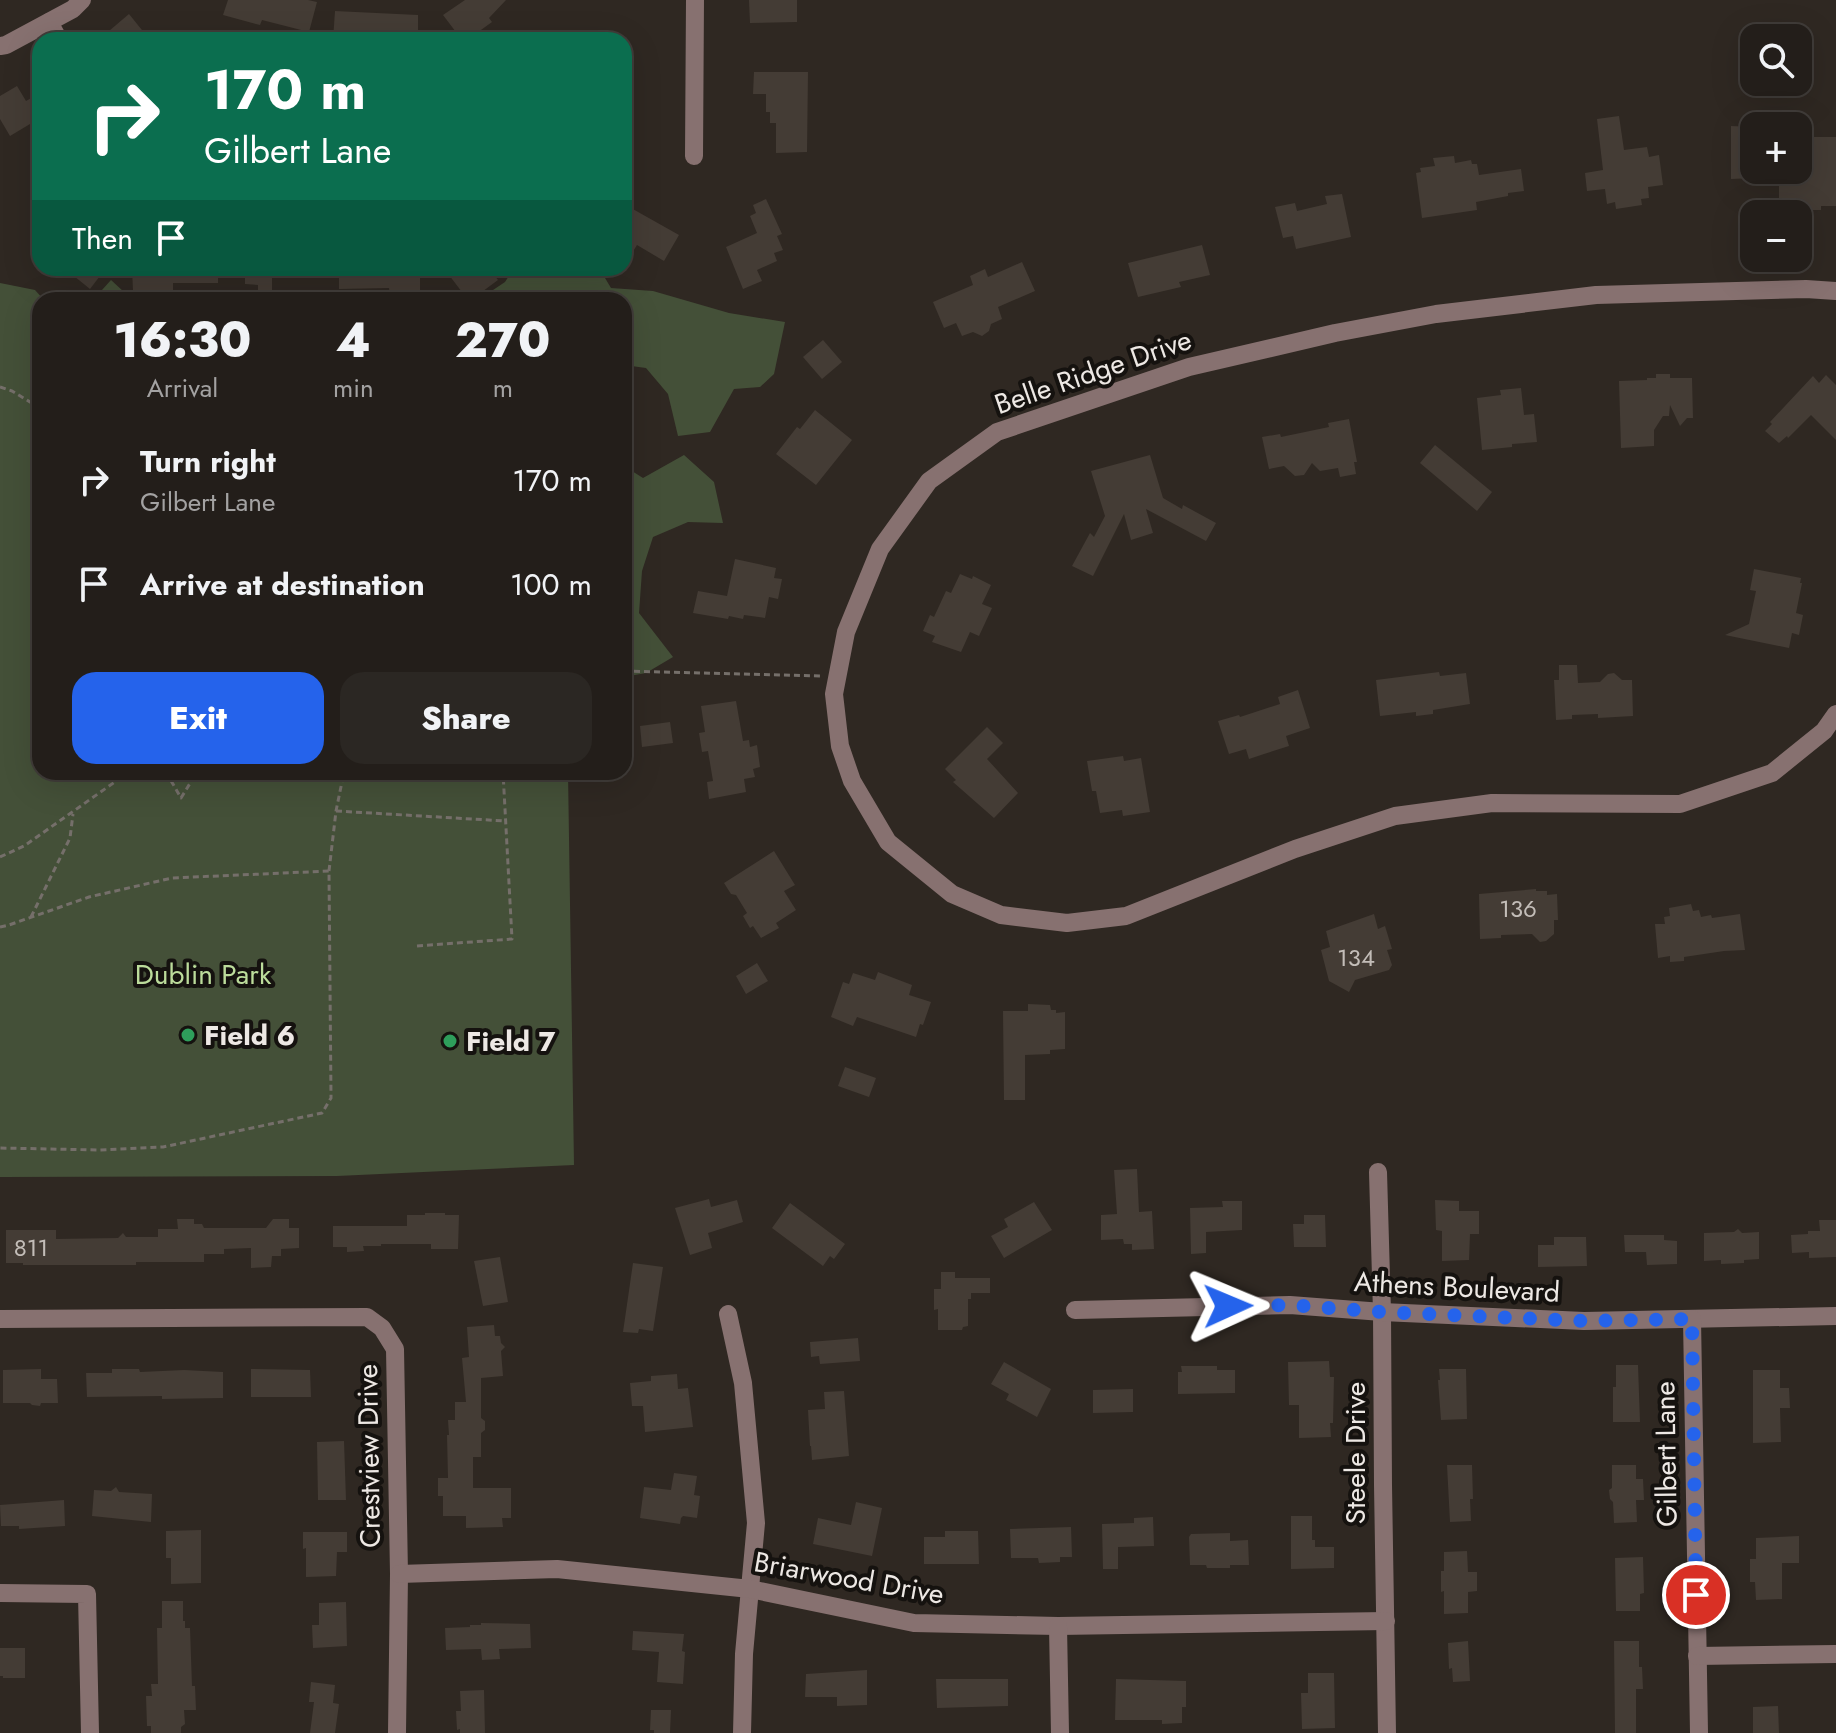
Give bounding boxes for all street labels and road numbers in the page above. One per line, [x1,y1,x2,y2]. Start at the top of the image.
street label: Belle Ridge Drive [989,319,1197,425]
street label: Athens Boulevard [1353,1261,1561,1313]
street label: Crestview Drive [347,1364,391,1548]
street label: Gilbert Lane [1644,1381,1688,1527]
street label: Steele Drive [1335,1382,1376,1524]
street label: Briarwood Drive [751,1541,947,1615]

